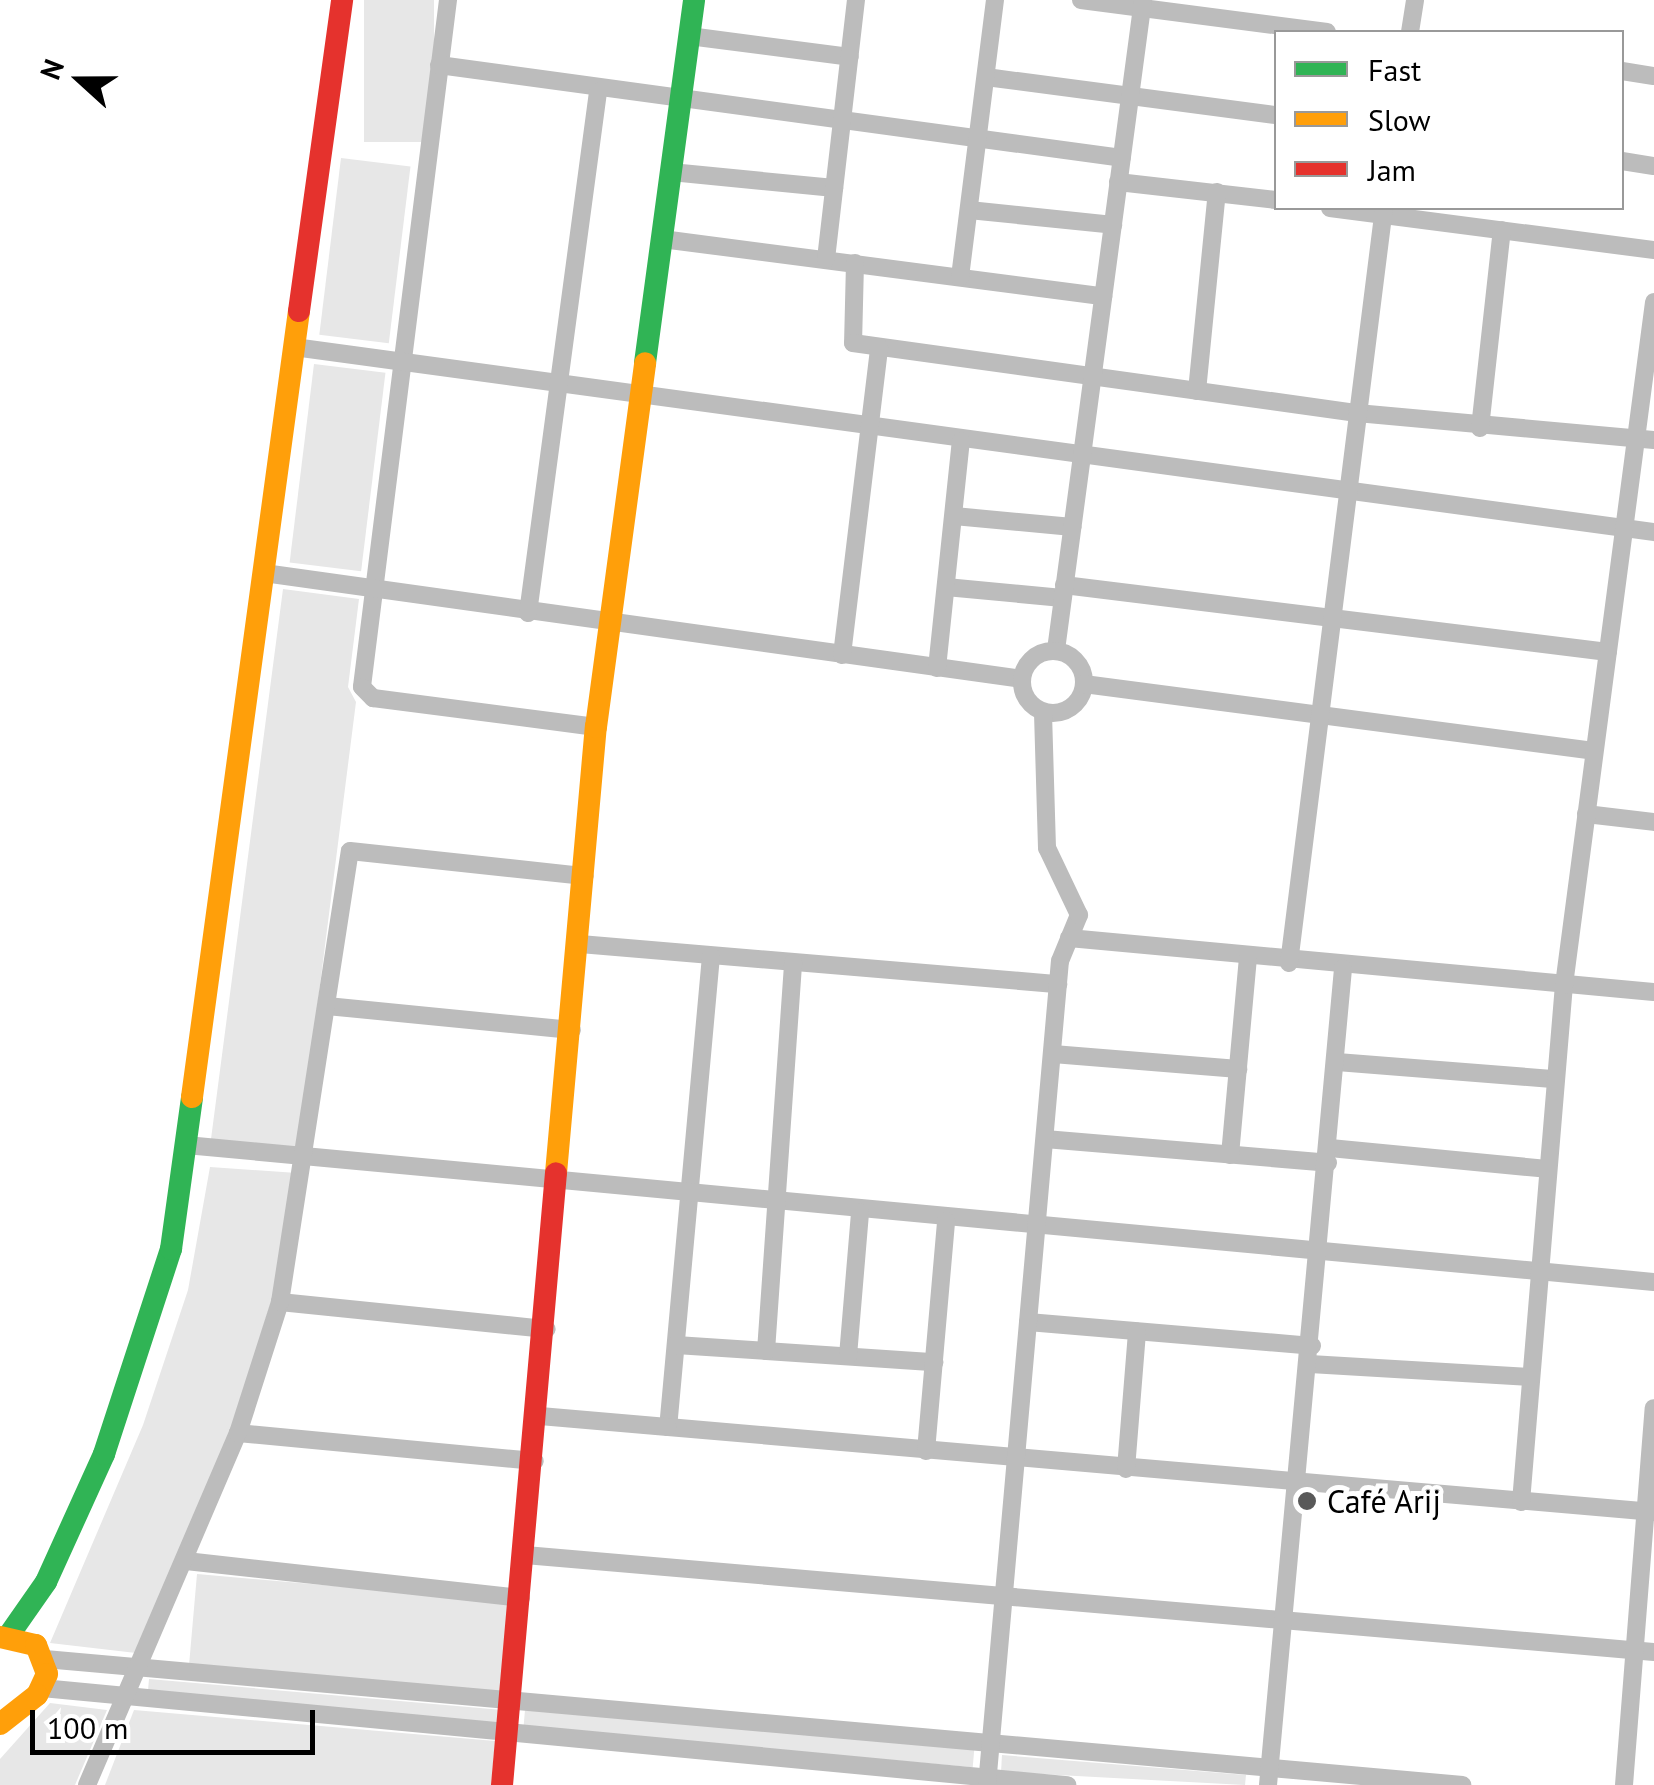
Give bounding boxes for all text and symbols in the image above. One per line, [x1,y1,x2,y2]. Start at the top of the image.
north arrow [30,30,130,130]
legend [1274,30,1624,210]
text: Fast [1368,50,1421,89]
text: N [31,54,72,84]
text: Slow [1368,100,1431,139]
text: Jam [1368,150,1416,189]
place label: Café Arij [1327,1482,1442,1520]
marker: Café Arij [1296,1490,1318,1512]
scale bar [35,1690,320,1752]
text: 100 m [47,1708,128,1747]

